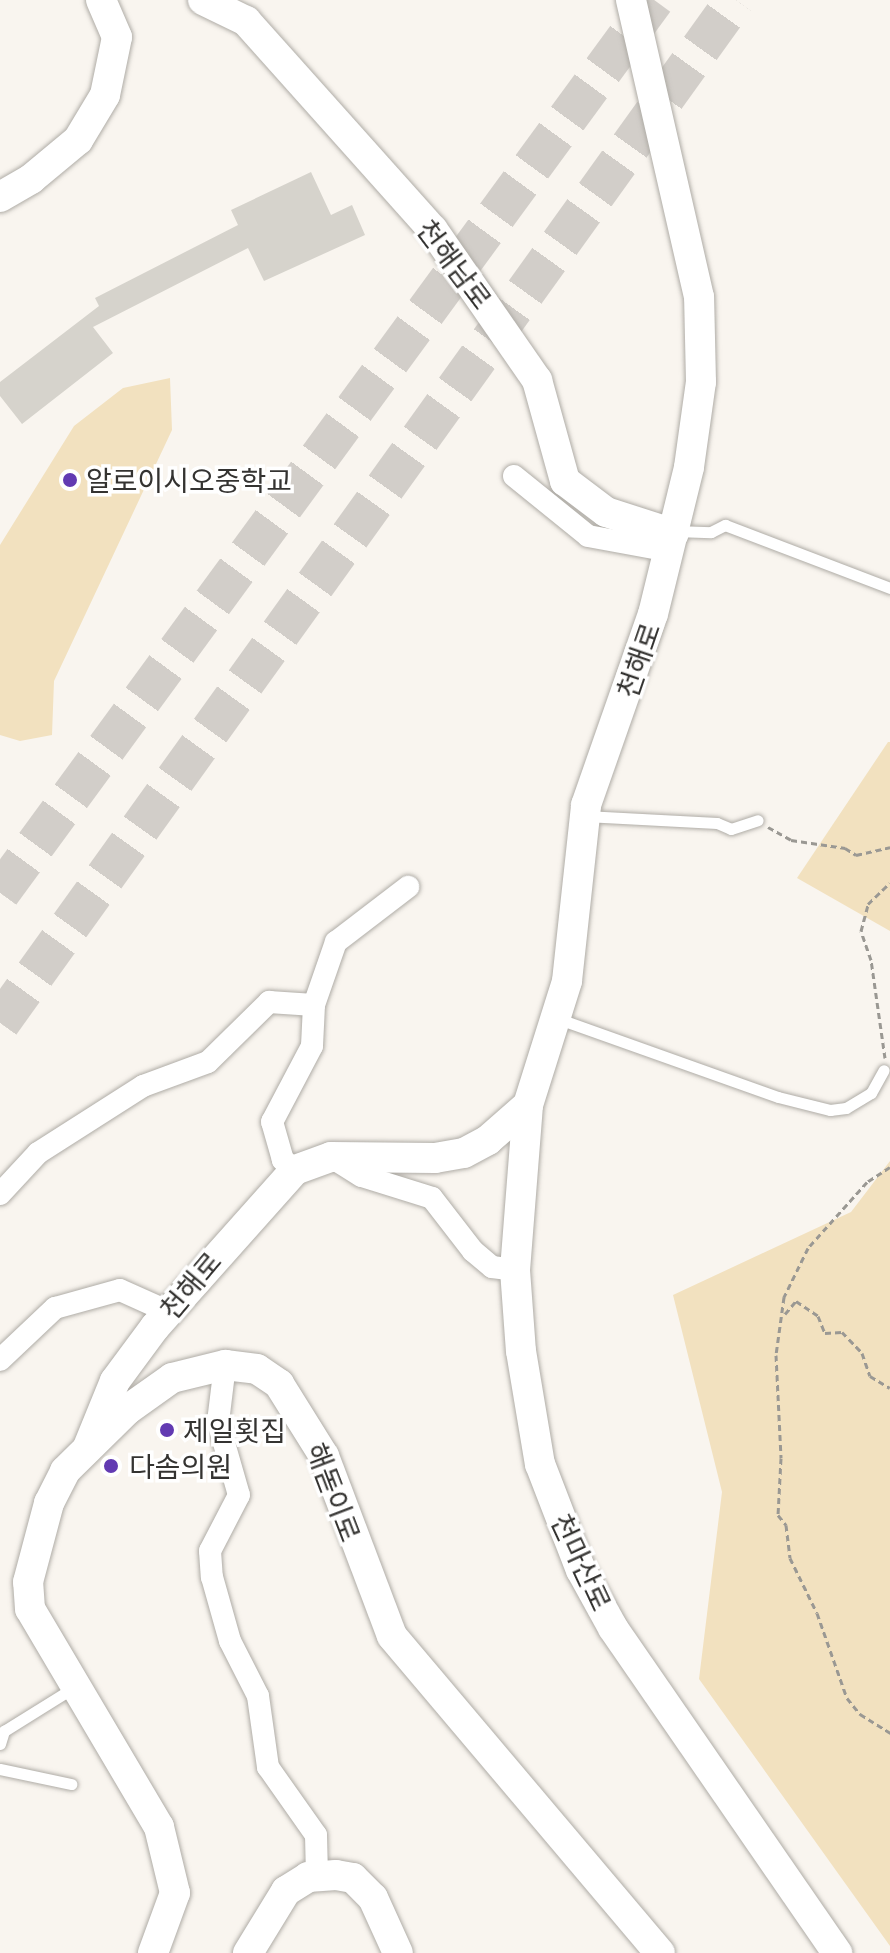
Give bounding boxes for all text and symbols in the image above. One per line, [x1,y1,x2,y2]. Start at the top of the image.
street label: 천해남로 [411,213,499,315]
place label: 알로이시오중학교 [86,463,292,497]
marker: 알로이시오중학교 [61,471,79,489]
street label: 천해로 [610,618,666,702]
street label: 천해로 [152,1245,228,1325]
place label: 제일횟집 [183,1413,286,1447]
marker: 제일횟집 [158,1421,176,1439]
street label: 해돋이로 [300,1438,368,1546]
place label: 다솜의원 [129,1449,232,1483]
marker: 다솜의원 [100,1455,122,1477]
street label: 천마산로 [545,1508,619,1616]

